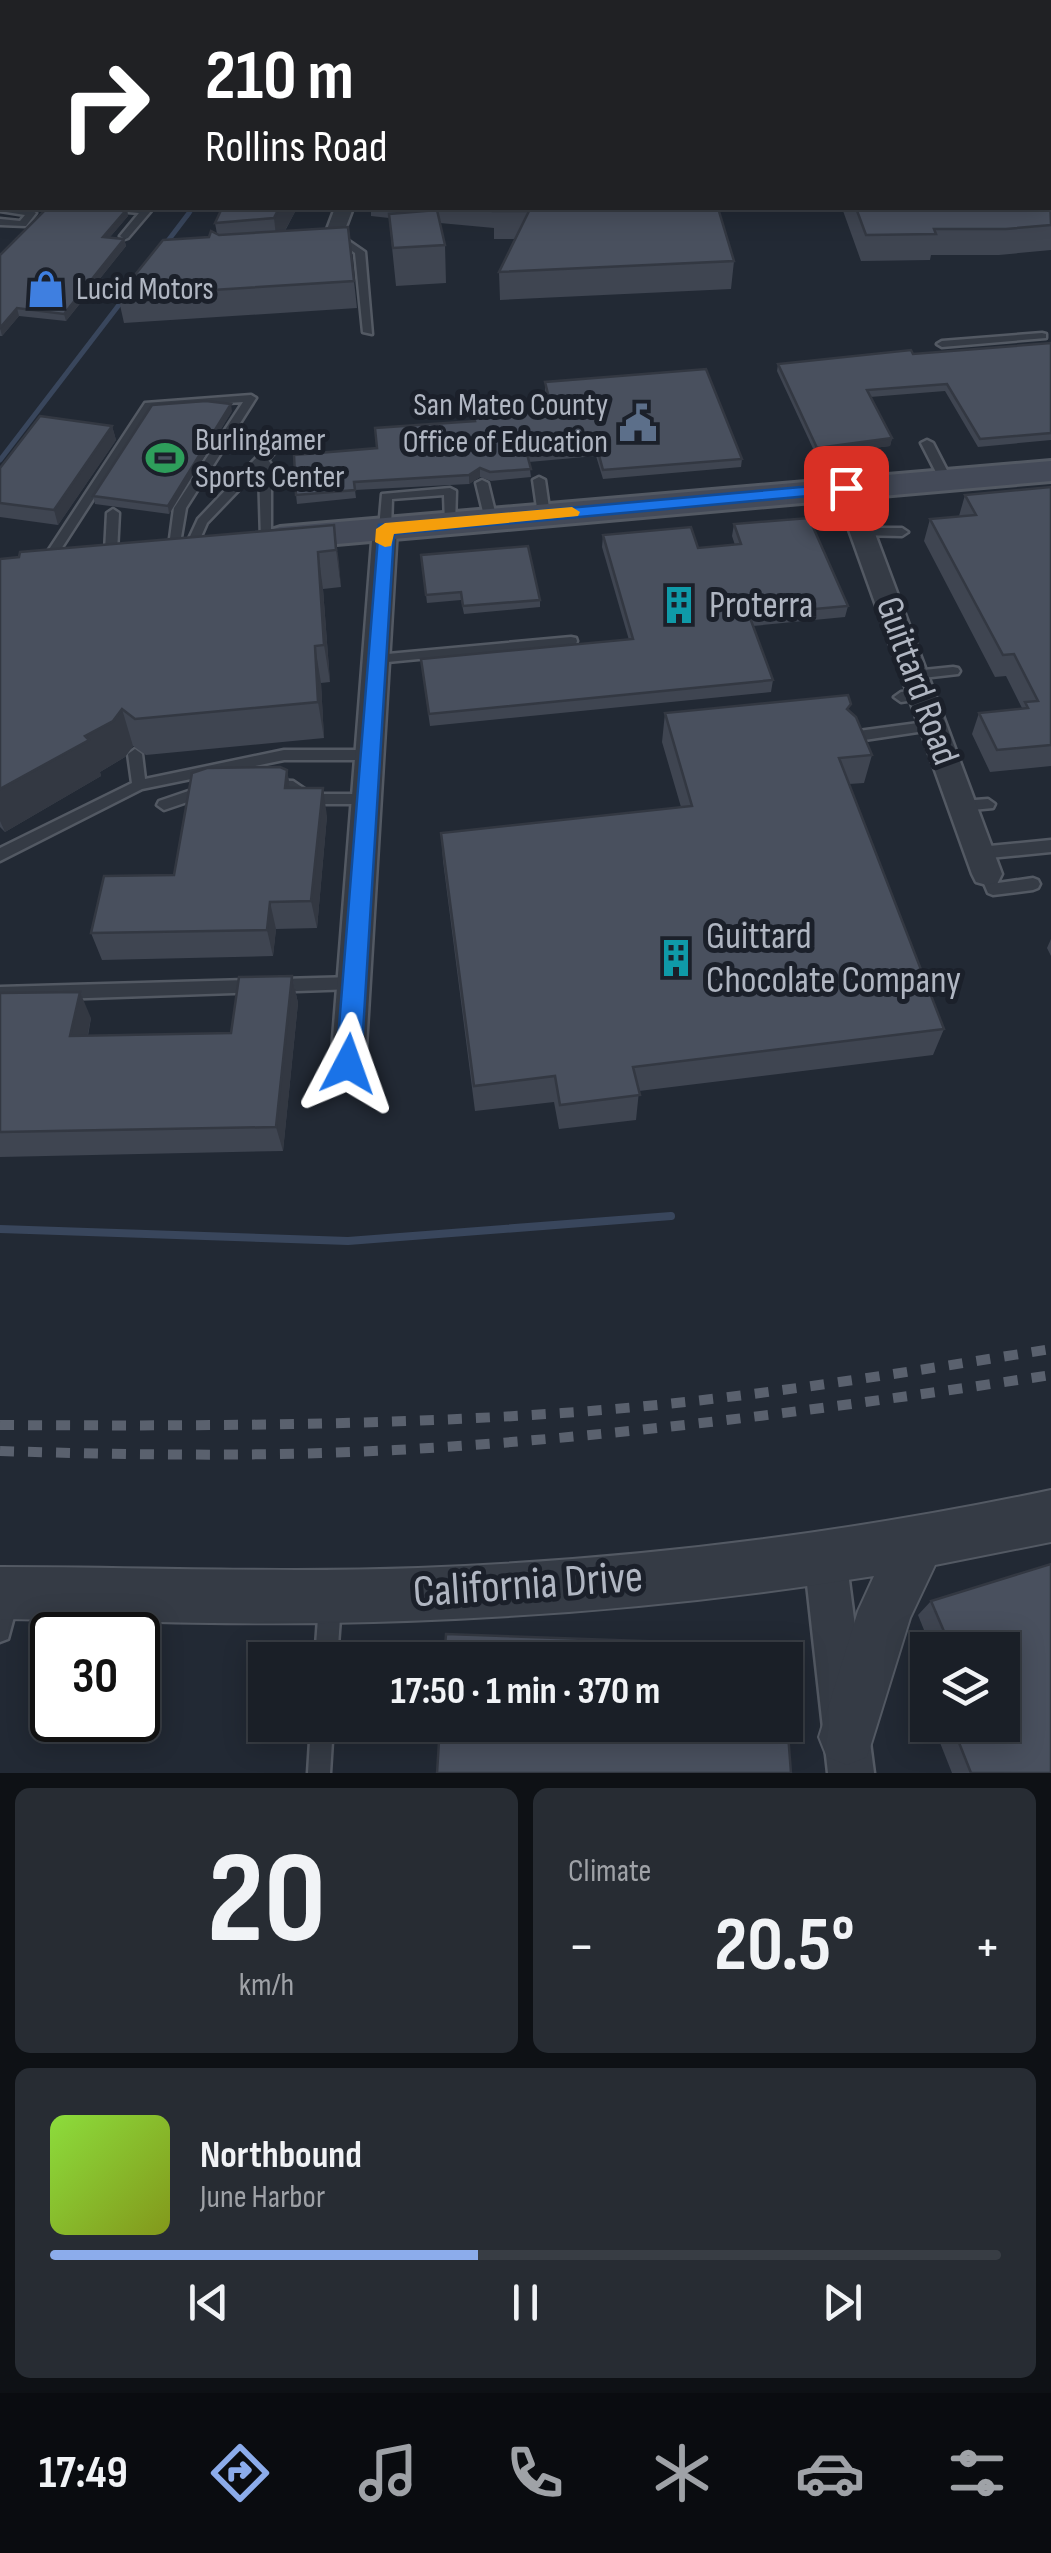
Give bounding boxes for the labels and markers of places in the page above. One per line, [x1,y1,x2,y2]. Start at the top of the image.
shop icon: Lucid Motors [25,268,67,310]
place label: Lucid Motors [76,270,214,309]
place label: San Mateo County Office of Education [403,386,608,462]
public building icon: San Mateo County Office of Education [617,402,659,444]
place label: Burlingamer Sports Center [195,421,344,497]
sports icon: Burlingamer Sports Center [144,437,186,479]
pin [804,446,889,531]
place label: Proterra [709,583,814,628]
building icon: Proterra [658,584,700,626]
place label: Guittard Chocolate Company [706,914,961,1003]
building icon: Guittard Chocolate Company [655,937,697,979]

